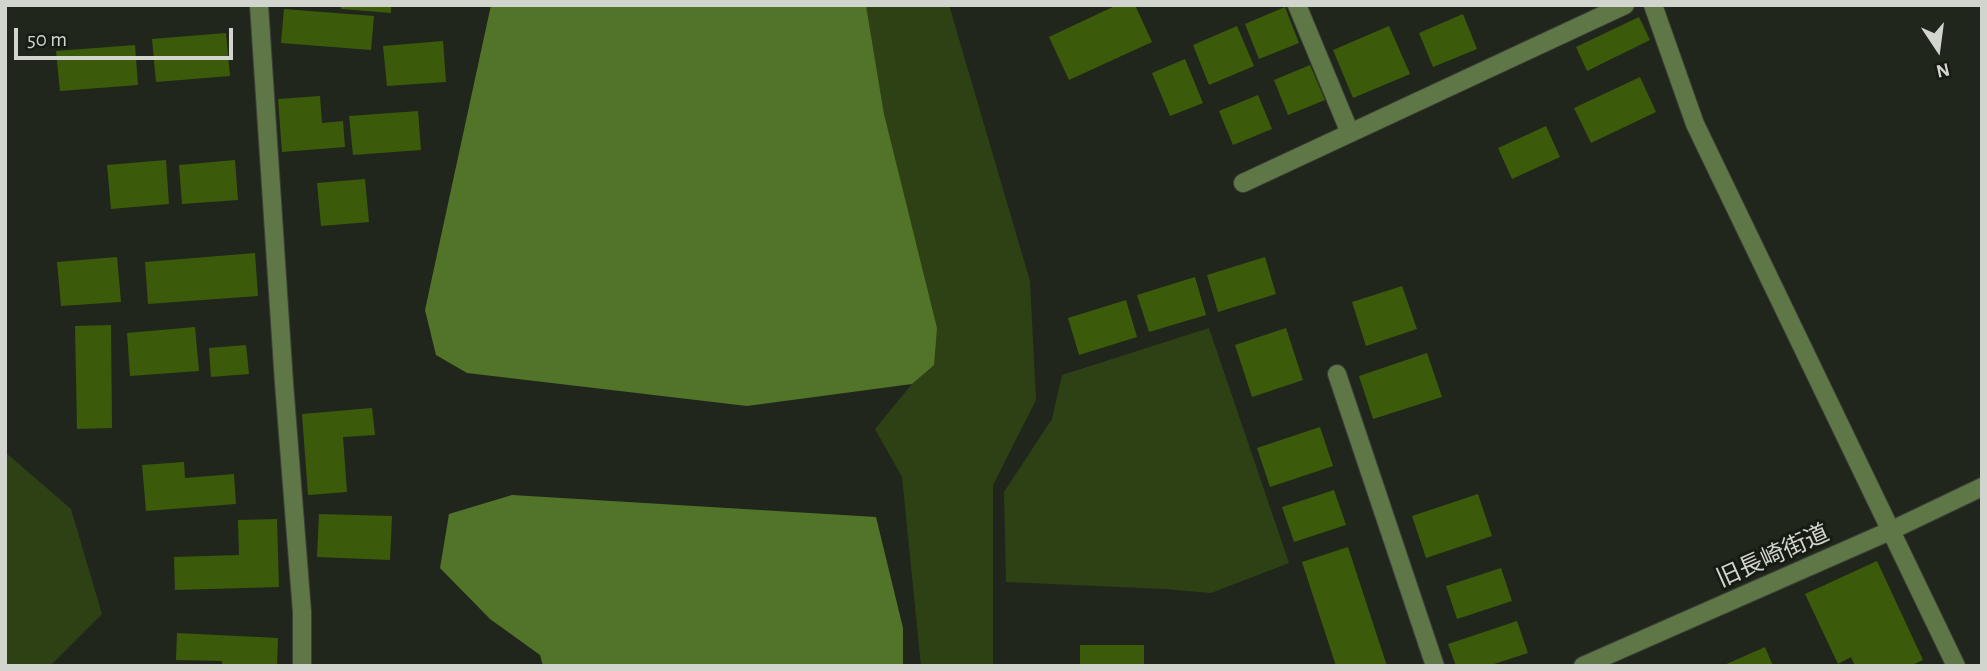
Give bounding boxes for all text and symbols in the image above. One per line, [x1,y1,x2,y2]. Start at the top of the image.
scale bar [18,14,236,58]
north arrow [1903,14,1973,84]
text: 50 m [27,29,67,50]
text: N [1934,59,1951,81]
street label: 旧長崎街道 [1712,518,1834,594]

